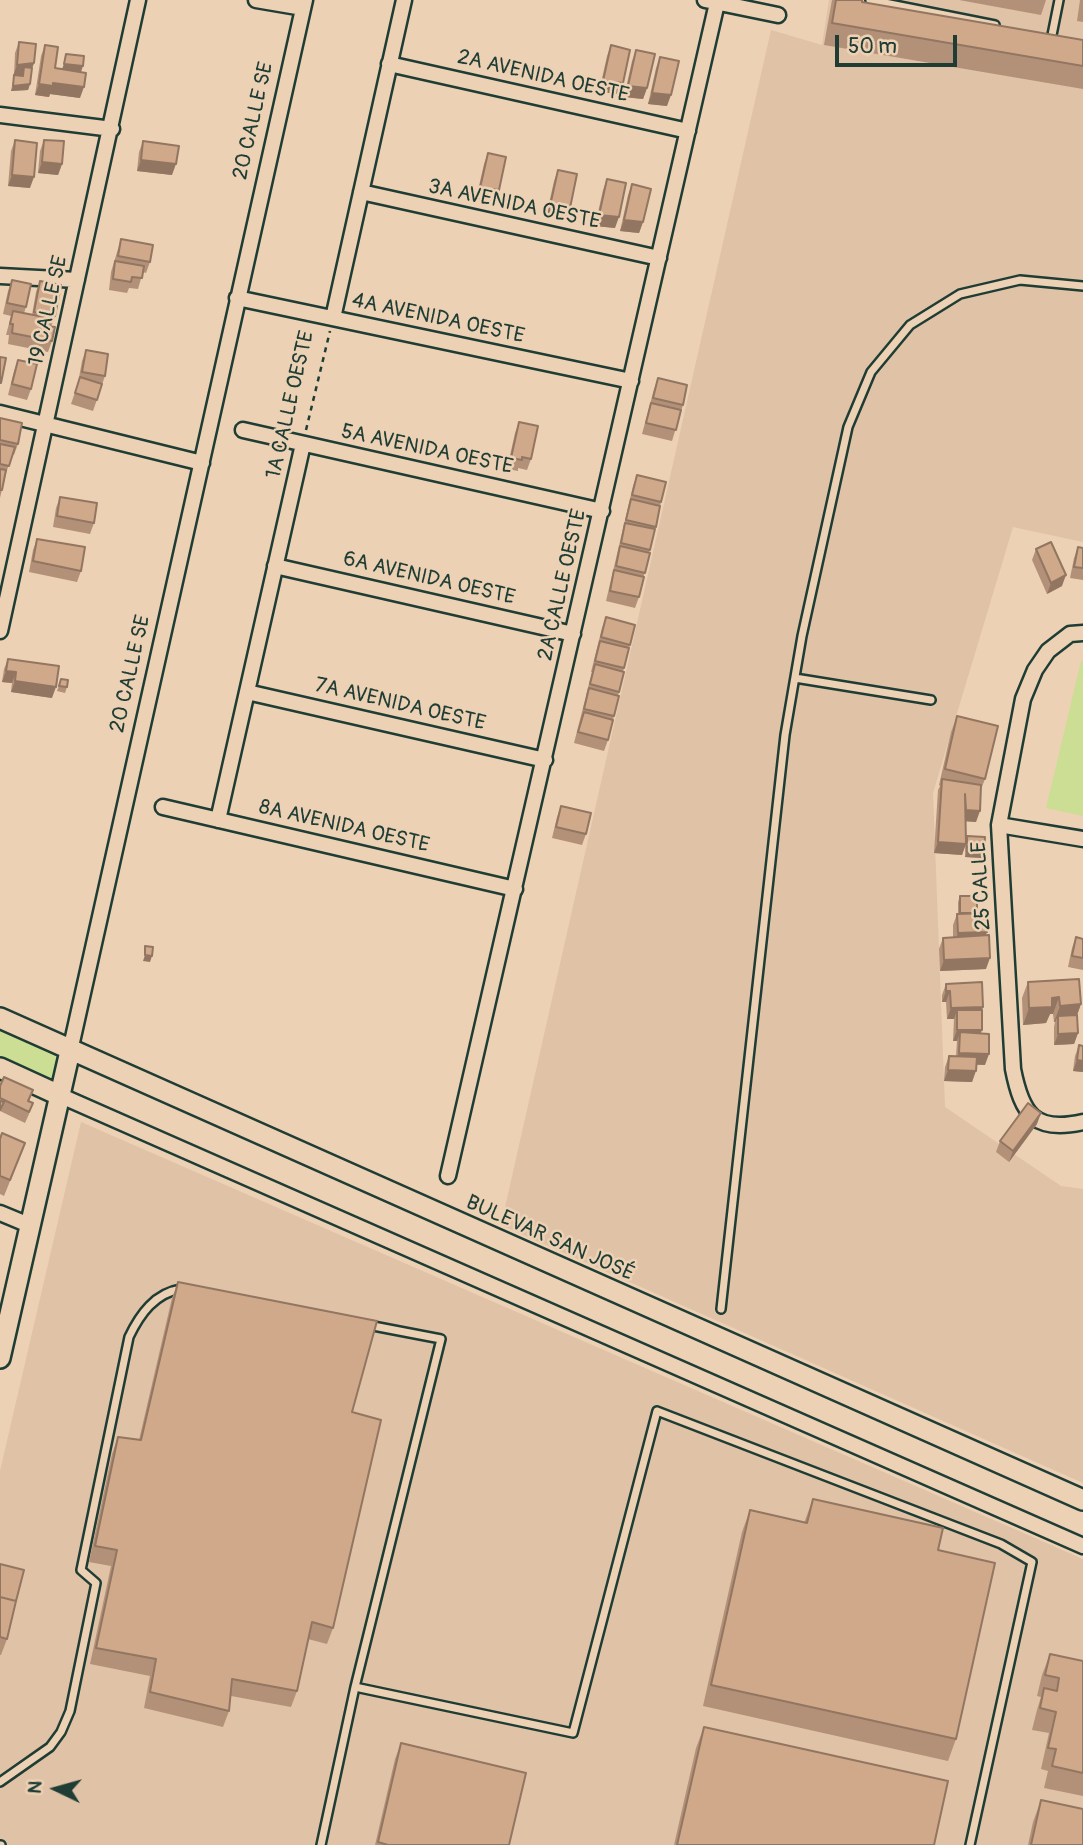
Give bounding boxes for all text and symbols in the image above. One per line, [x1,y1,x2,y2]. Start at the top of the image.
scale bar [838,21,960,65]
text: 50 m [848,33,897,60]
street label: 2A AVENIDA OESTE [455,45,631,109]
street label: 20 CALLE SE [228,60,280,182]
street label: 3A AVENIDA OESTE [426,174,602,236]
street label: 19 CALLE SE [24,253,74,369]
street label: 4A AVENIDA OESTE [349,288,527,350]
street label: 1A CALLE OESTE [262,328,320,482]
street label: 5A AVENIDA OESTE [339,419,515,481]
street label: 2A CALLE OESTE [533,507,593,663]
street label: 6A AVENIDA OESTE [341,547,517,611]
street label: 20 CALLE SE [105,613,157,735]
street label: 7A AVENIDA OESTE [312,673,488,737]
street label: 8A AVENIDA OESTE [256,795,432,859]
street label: 25 CALLE [967,841,997,931]
street label: BULEVAR SAN JOSÉ [462,1191,638,1287]
north arrow [21,1754,91,1824]
text: N [23,1780,48,1795]

